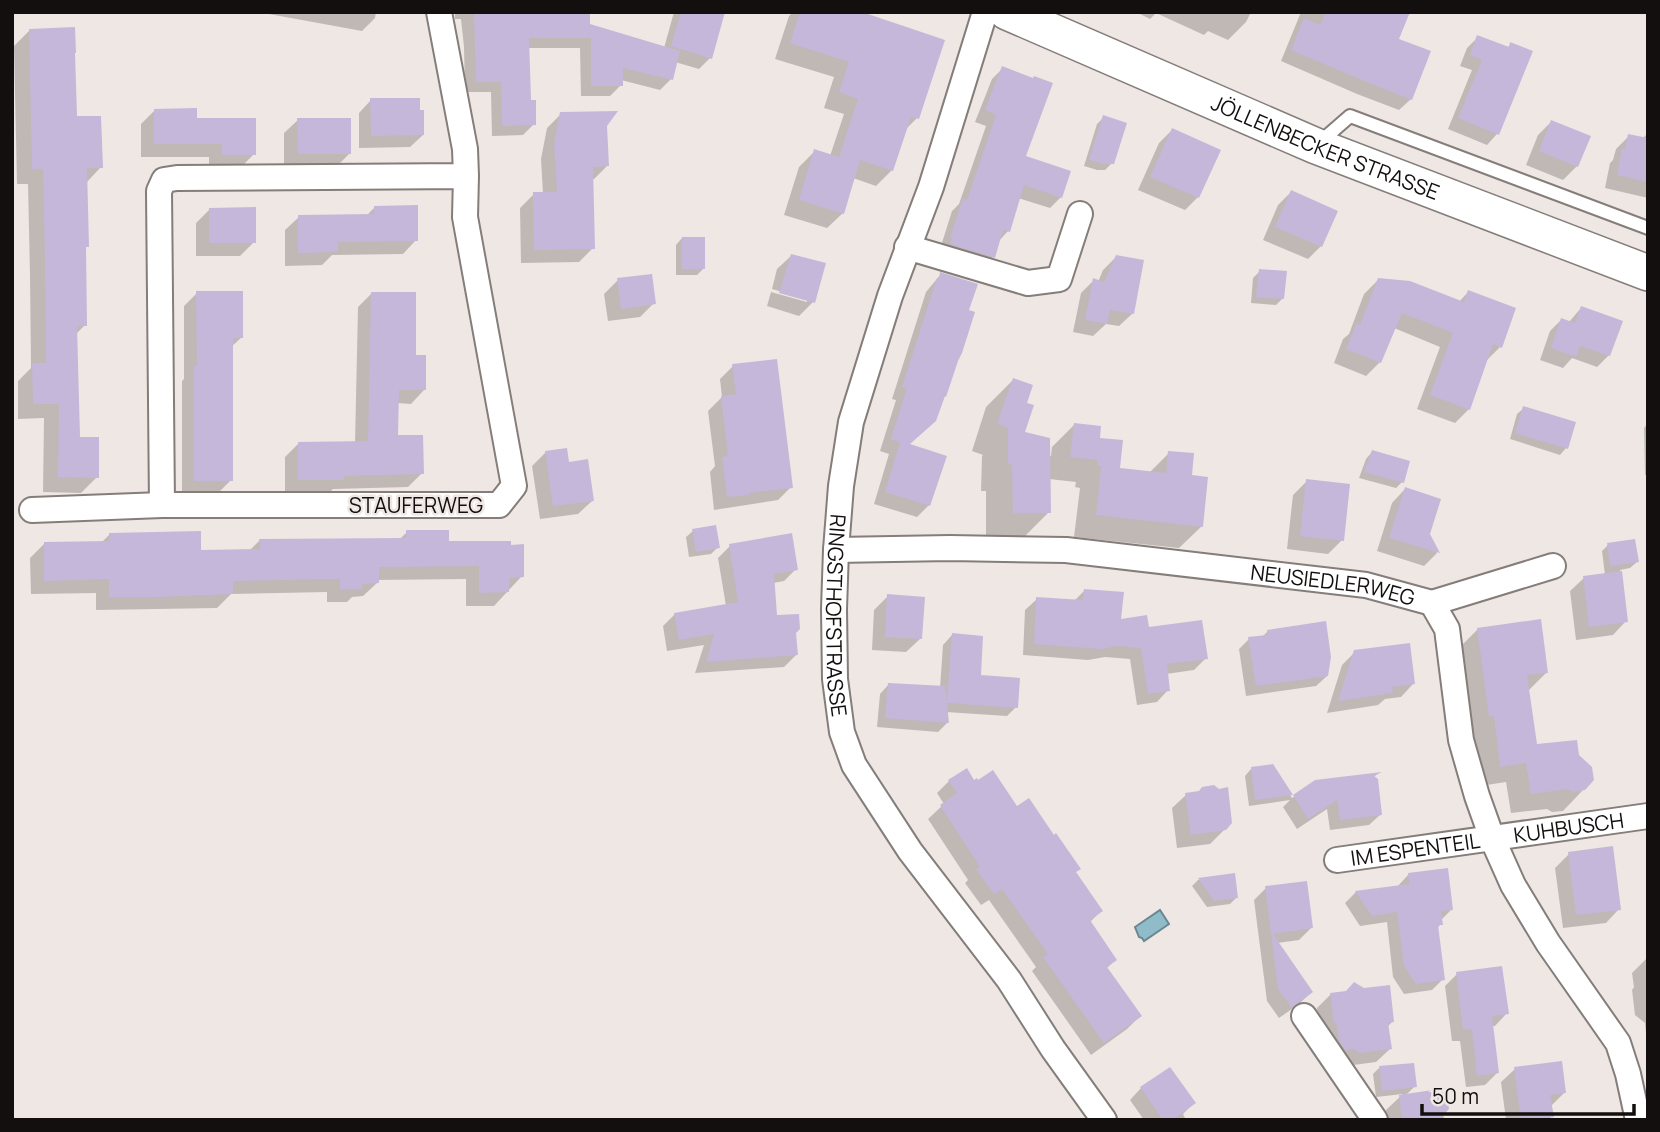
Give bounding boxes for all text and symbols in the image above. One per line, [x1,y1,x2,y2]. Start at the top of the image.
street label: JÖLLENBECKER STRASSE [1207,88,1443,206]
street label: STAUFERWEG [349,491,483,519]
street label: RINGSTHOFSTRASSE [820,513,854,718]
street label: NEUSIEDLERWEG [1249,558,1418,612]
street label: KUHBUSCH [1512,806,1626,849]
street label: IM ESPENTEIL [1349,826,1482,872]
scale bar [1422,1072,1634,1116]
text: 50 m [1432,1082,1479,1110]

